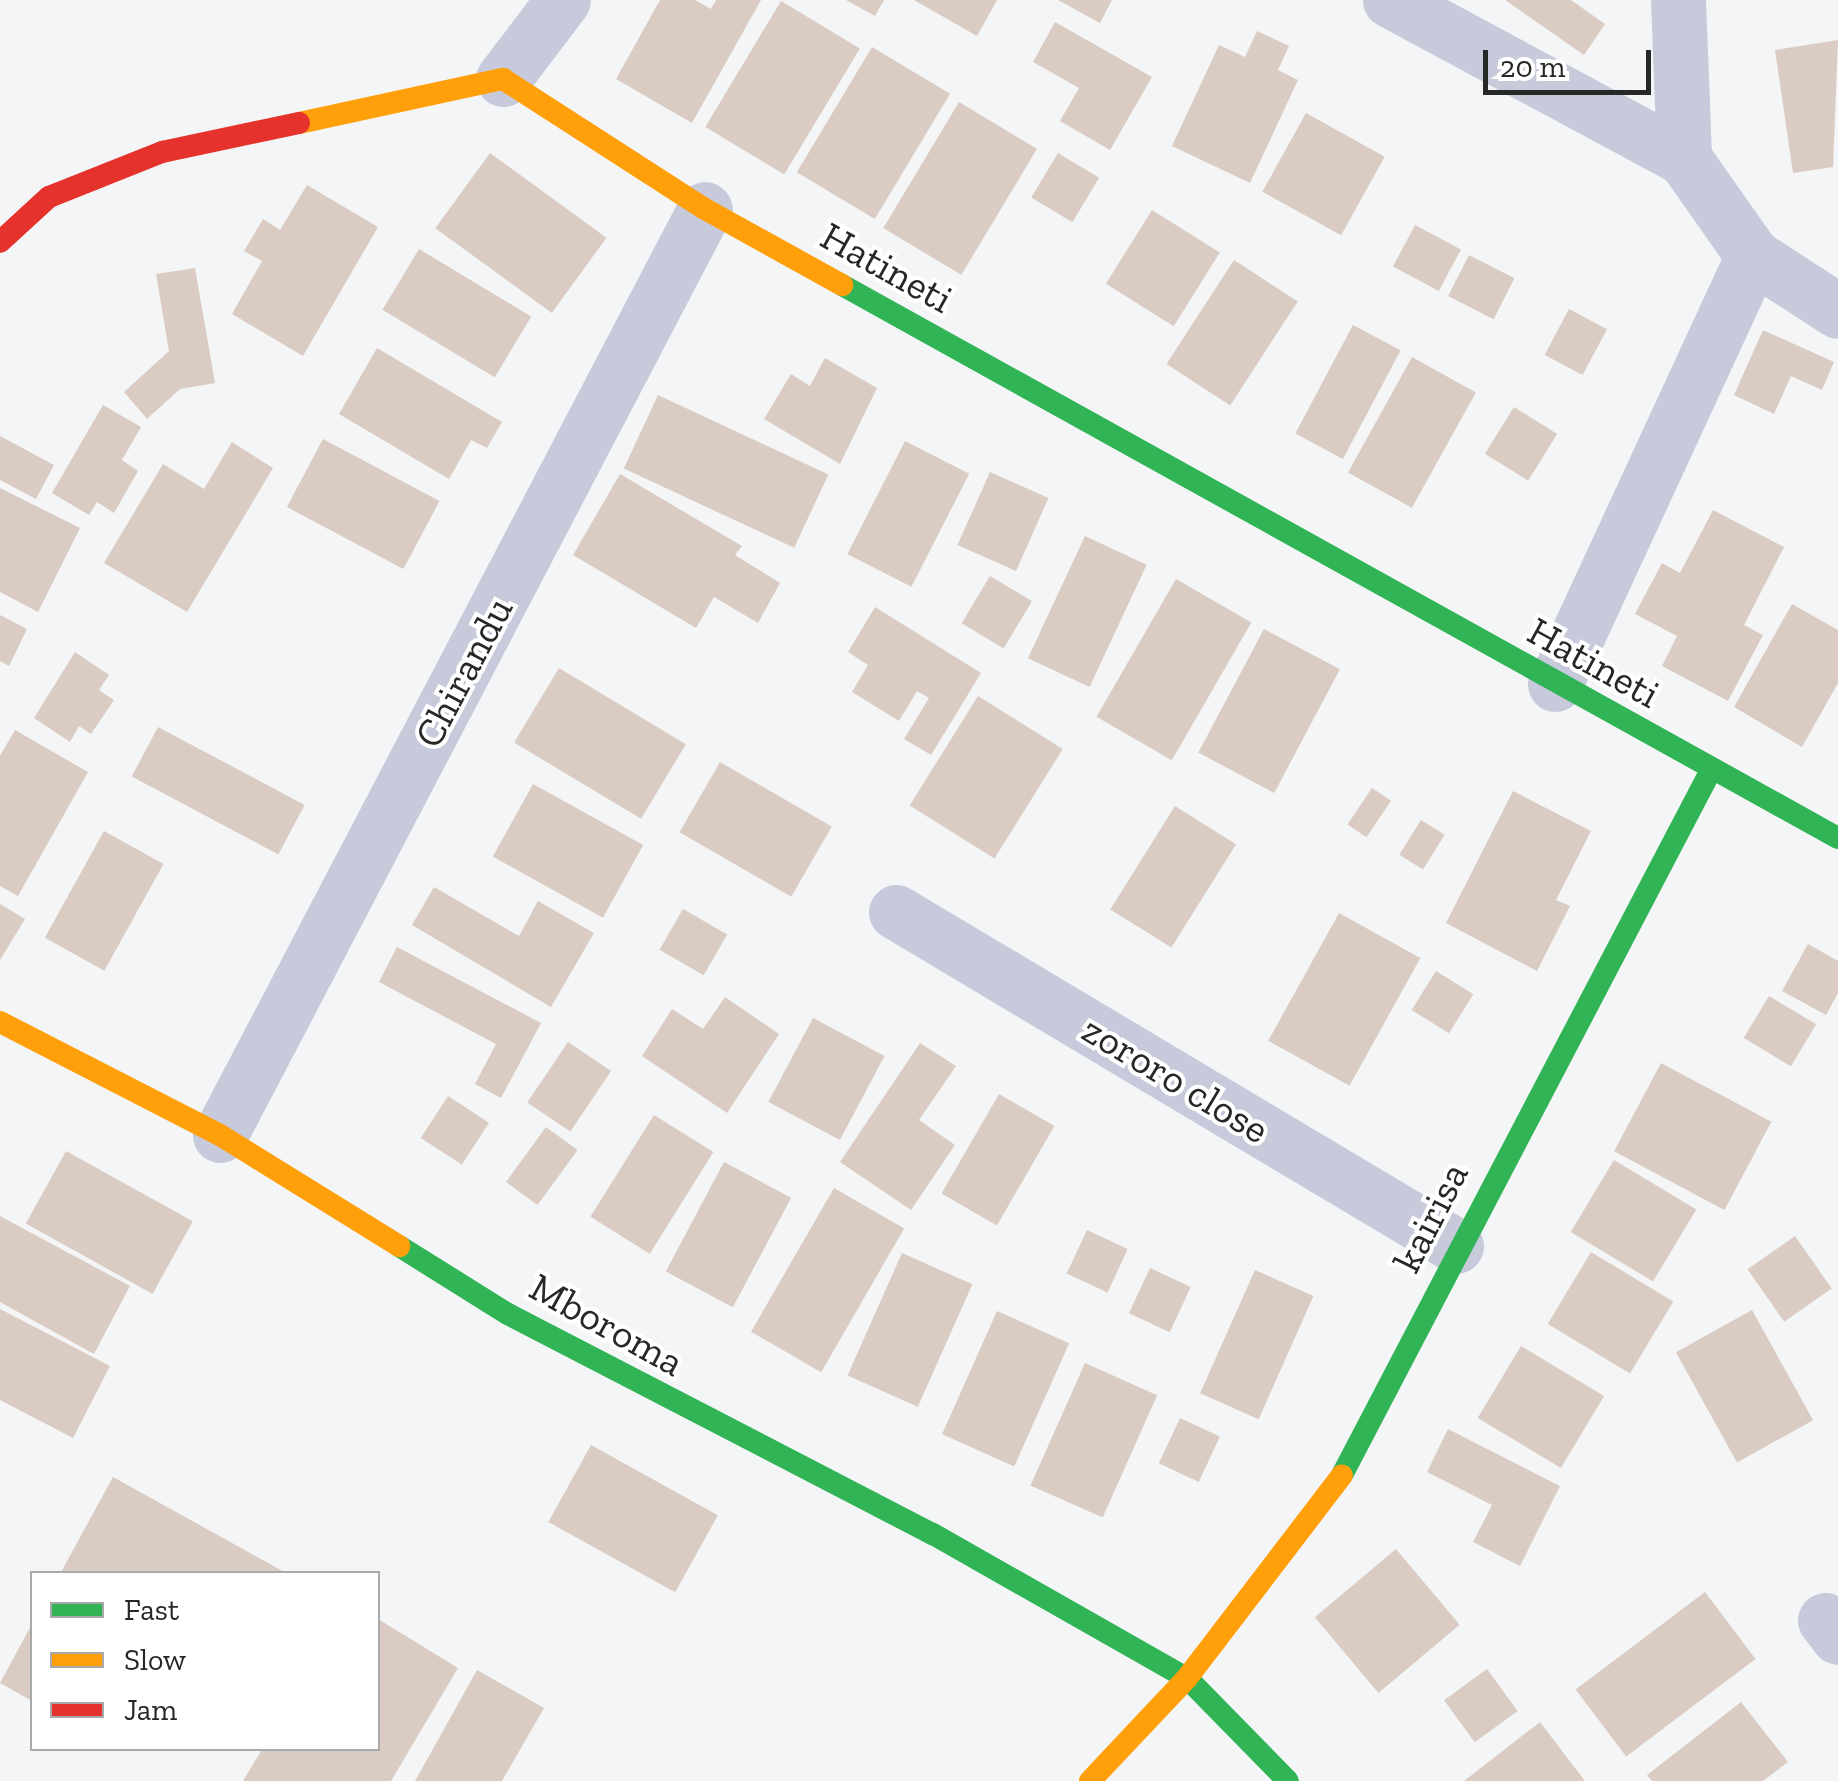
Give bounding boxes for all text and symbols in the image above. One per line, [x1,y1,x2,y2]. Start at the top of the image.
scale bar [1488,30,1656,92]
text: 20 m [1500,49,1565,85]
street label: Hatineti [813,211,961,323]
street label: Chirandu [404,589,522,755]
street label: Hatineti [1520,606,1668,718]
street label: zororo close [1074,1005,1278,1153]
street label: kairisa [1382,1154,1478,1280]
street label: Mboroma [522,1262,692,1386]
legend [30,1571,380,1751]
text: Fast [124,1592,179,1628]
text: Slow [124,1642,186,1678]
text: Jam [124,1692,177,1728]

